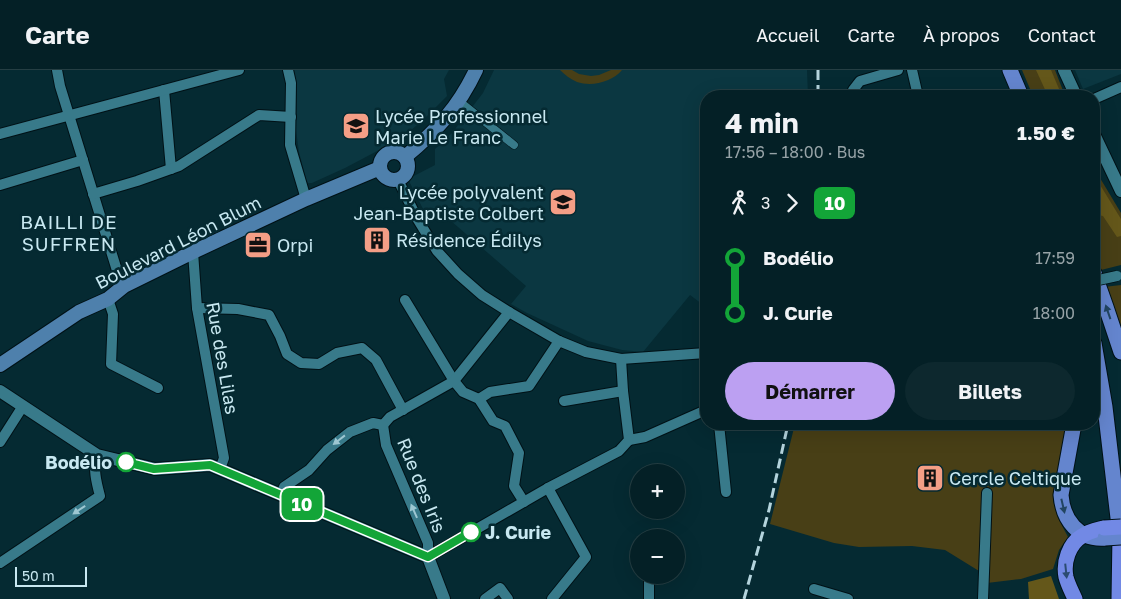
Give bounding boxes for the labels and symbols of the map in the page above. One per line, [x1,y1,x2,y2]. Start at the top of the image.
place label: Lycée Professionnel Marie Le Franc [375,105,548,148]
school or university icon: Lycée Professionnel Marie Le Franc [341,111,371,141]
place label: Lycée polyvalent Jean-Baptiste Colbert [354,181,544,224]
school or university icon: Lycée polyvalent Jean-Baptiste Colbert [548,187,578,217]
street label: Boulevard Léon Blum [91,191,265,293]
district label: BAILLI DE SUFFREN [20,210,118,255]
building icon: Résidence Édilys [362,225,392,255]
place label: Résidence Édilys [396,229,542,251]
office icon: Orpi [243,230,273,260]
place label: Orpi [277,234,313,256]
street label: Rue des Lilas [202,300,244,416]
one-way arrow [1104,305,1111,320]
street label: Rue des Iris [393,434,451,536]
one-way arrow [332,435,346,445]
place label: Bodélio [45,451,112,473]
marker: Bodélio [116,452,136,472]
building icon: Cercle Celtique [915,463,945,493]
place label: Cercle Celtique [949,467,1081,489]
line badge: 10 [280,488,324,520]
one-way arrow [1059,498,1067,514]
one-way arrow [409,504,417,518]
one-way arrow [72,505,86,515]
place label: J. Curie [485,521,551,543]
marker: J. Curie [461,522,481,542]
scale bar [15,564,88,587]
one-way arrow [1062,564,1070,580]

